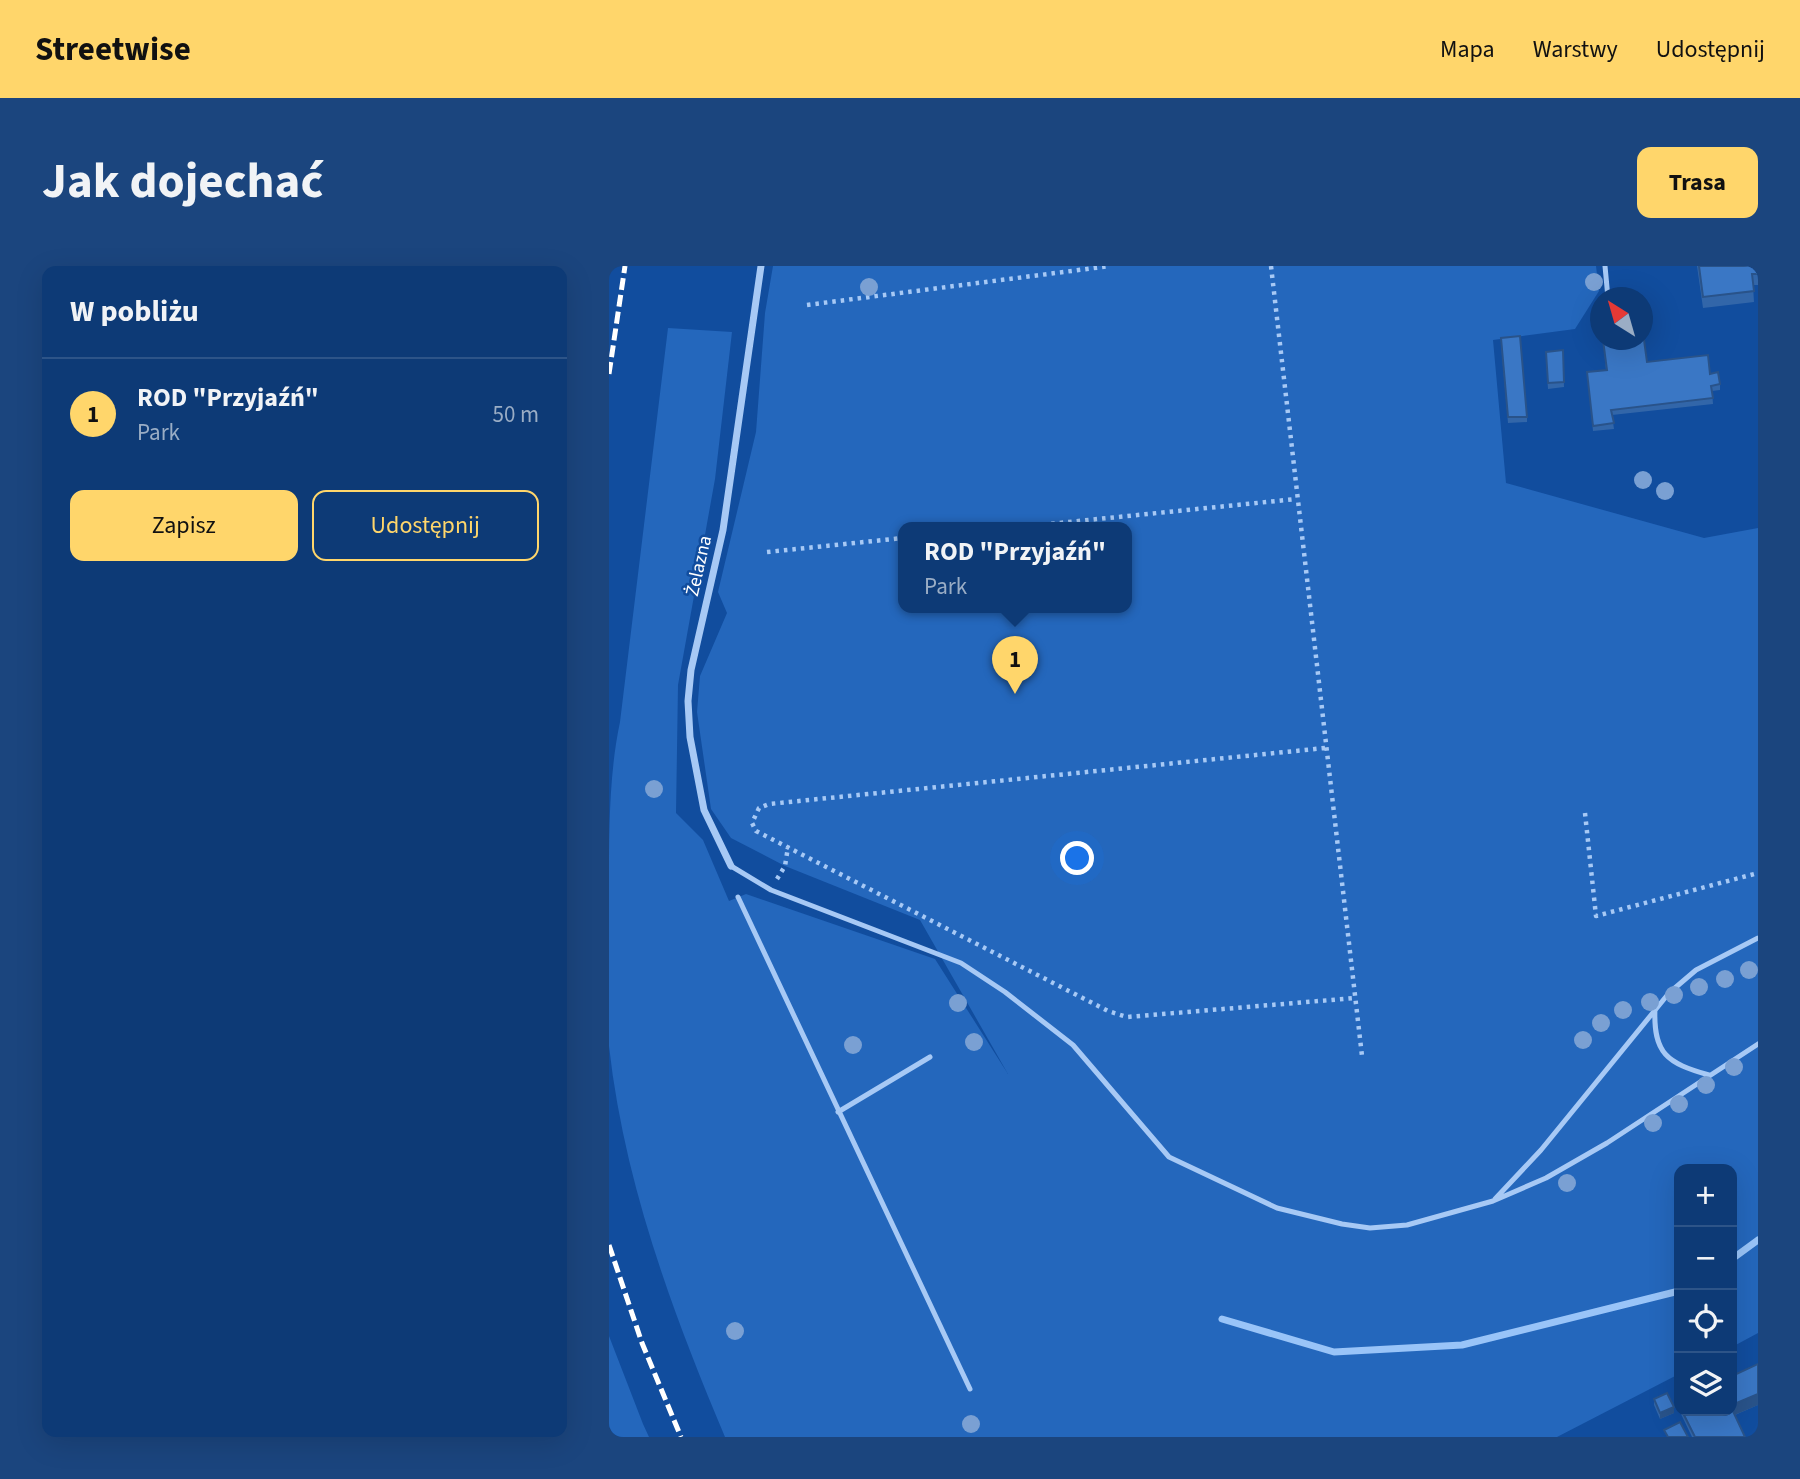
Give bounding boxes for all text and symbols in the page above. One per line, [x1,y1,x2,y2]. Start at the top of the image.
text: Streetwise [35,26,191,73]
text: Mapa [1440,32,1495,67]
text: Warstwy [1533,32,1618,67]
text: Udostępnij [1656,32,1765,67]
text: Jak dojechać [42,147,323,217]
button: Trasa [1637,147,1758,218]
north arrow [1590,287,1653,350]
text: W pobliżu [70,290,199,333]
text: ROD "Przyjaźń" [137,379,319,416]
text: 1 [87,398,99,431]
text: 50 m [492,398,539,431]
text: Park [137,416,180,449]
button: Zapisz [70,490,298,561]
button: Udostępnij [312,490,539,561]
popup [898,522,1132,613]
street label: Żelazna [679,533,719,599]
text: ROD "Przyjaźń" [924,533,1106,570]
text: Park [924,570,967,603]
pin: 1 [992,636,1038,694]
your location [1060,841,1094,875]
map controls [1674,1164,1737,1416]
button: + [1674,1164,1737,1227]
button: − [1674,1227,1737,1290]
button: locate [1674,1290,1737,1353]
button: layers [1674,1353,1737,1416]

